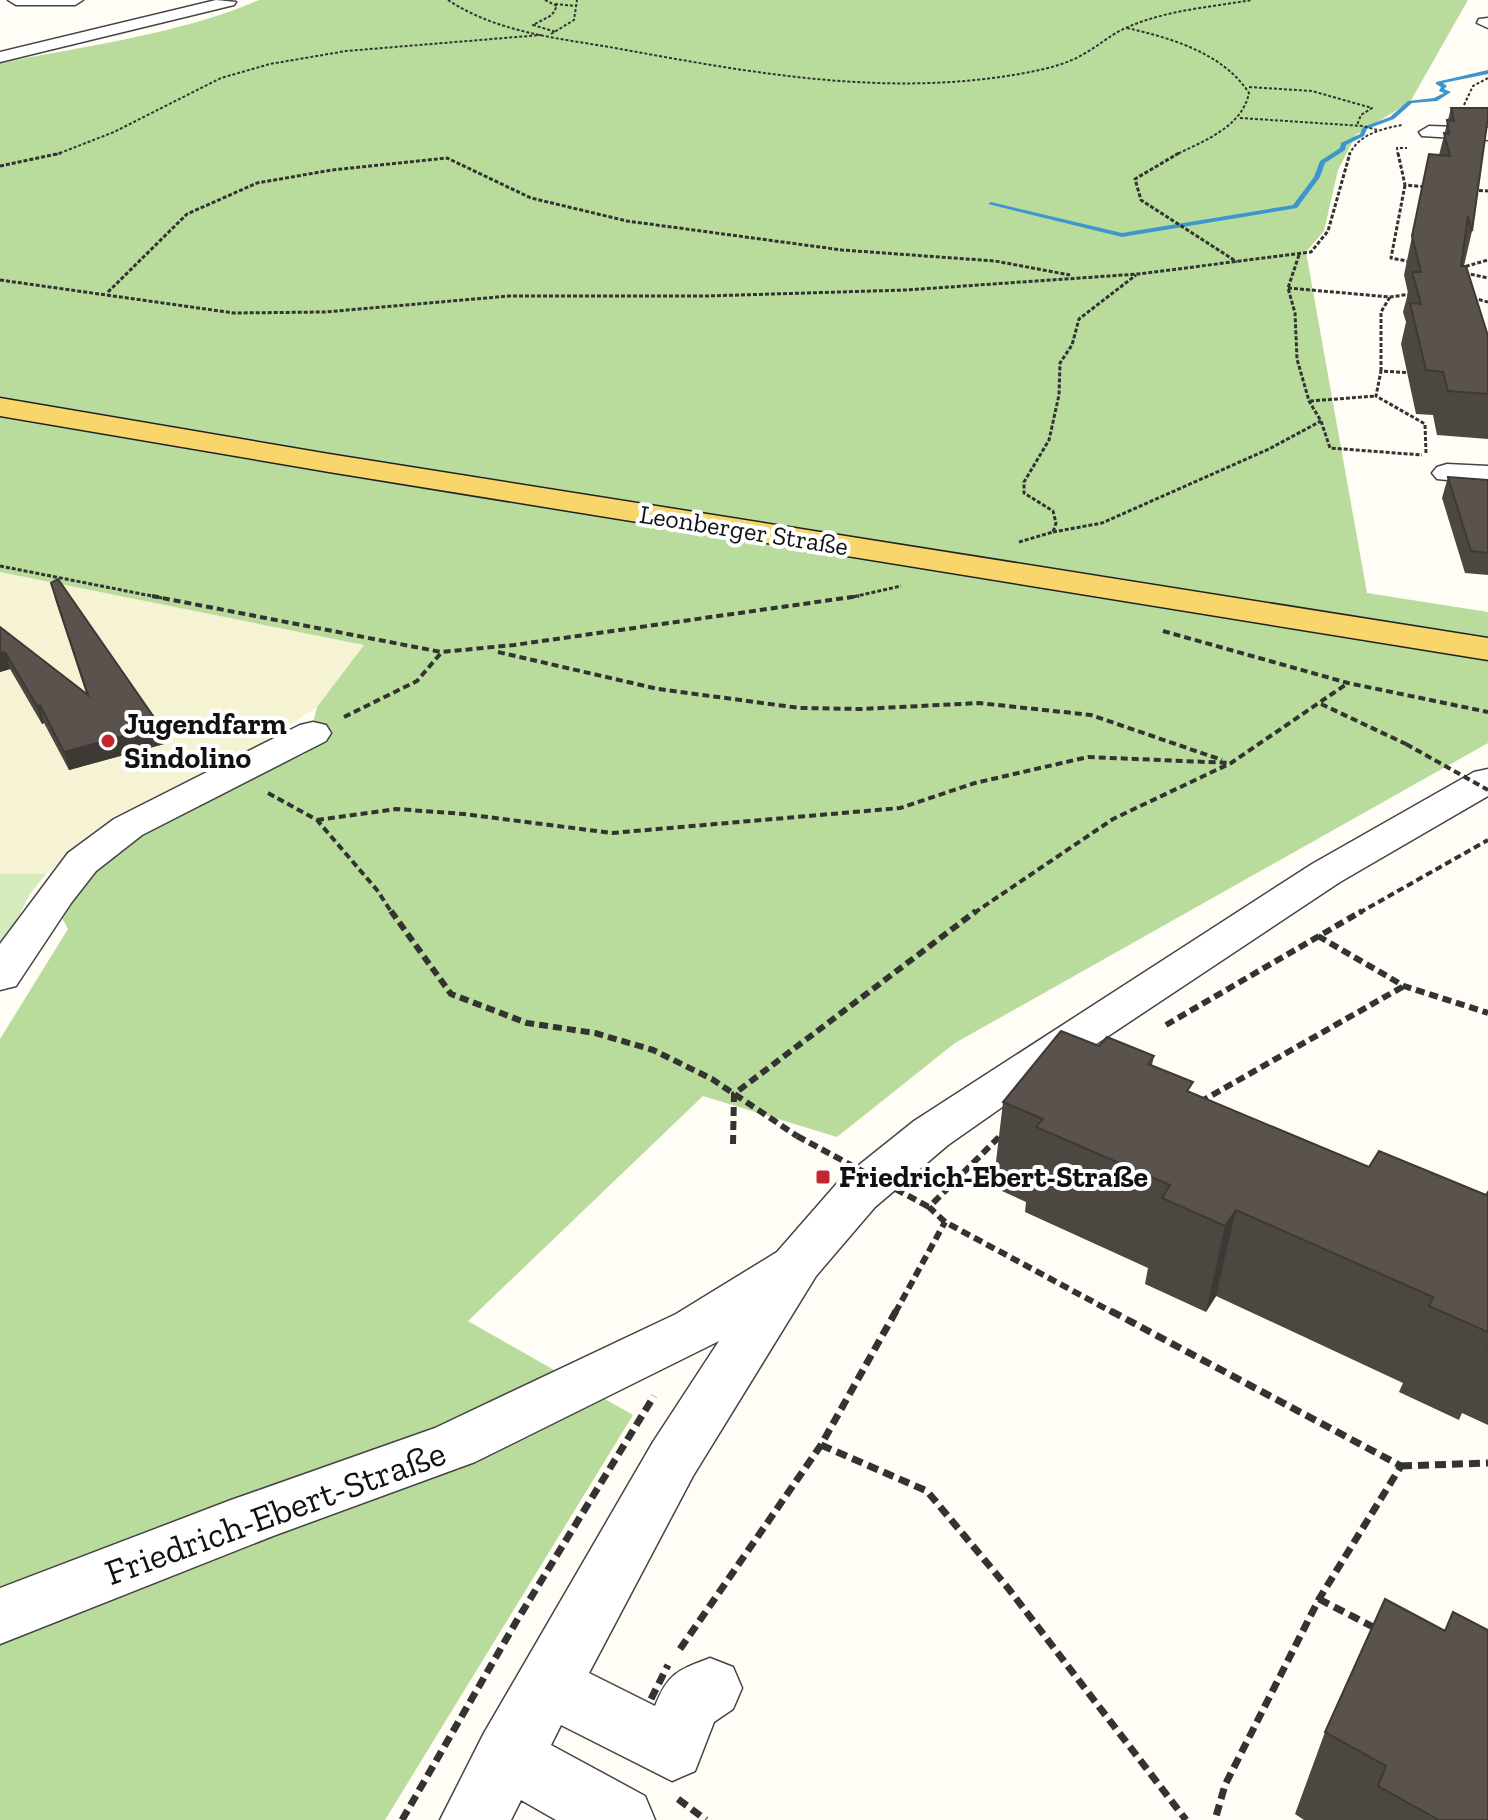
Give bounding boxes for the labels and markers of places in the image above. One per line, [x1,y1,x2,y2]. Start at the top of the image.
place label: Jugendfarm Sindolino [124,706,287,776]
marker: Jugendfarm Sindolino [99,732,117,750]
place label: Friedrich-Ebert-Straße [839,1159,1148,1195]
marker: Friedrich-Ebert-Straße [814,1168,832,1186]

